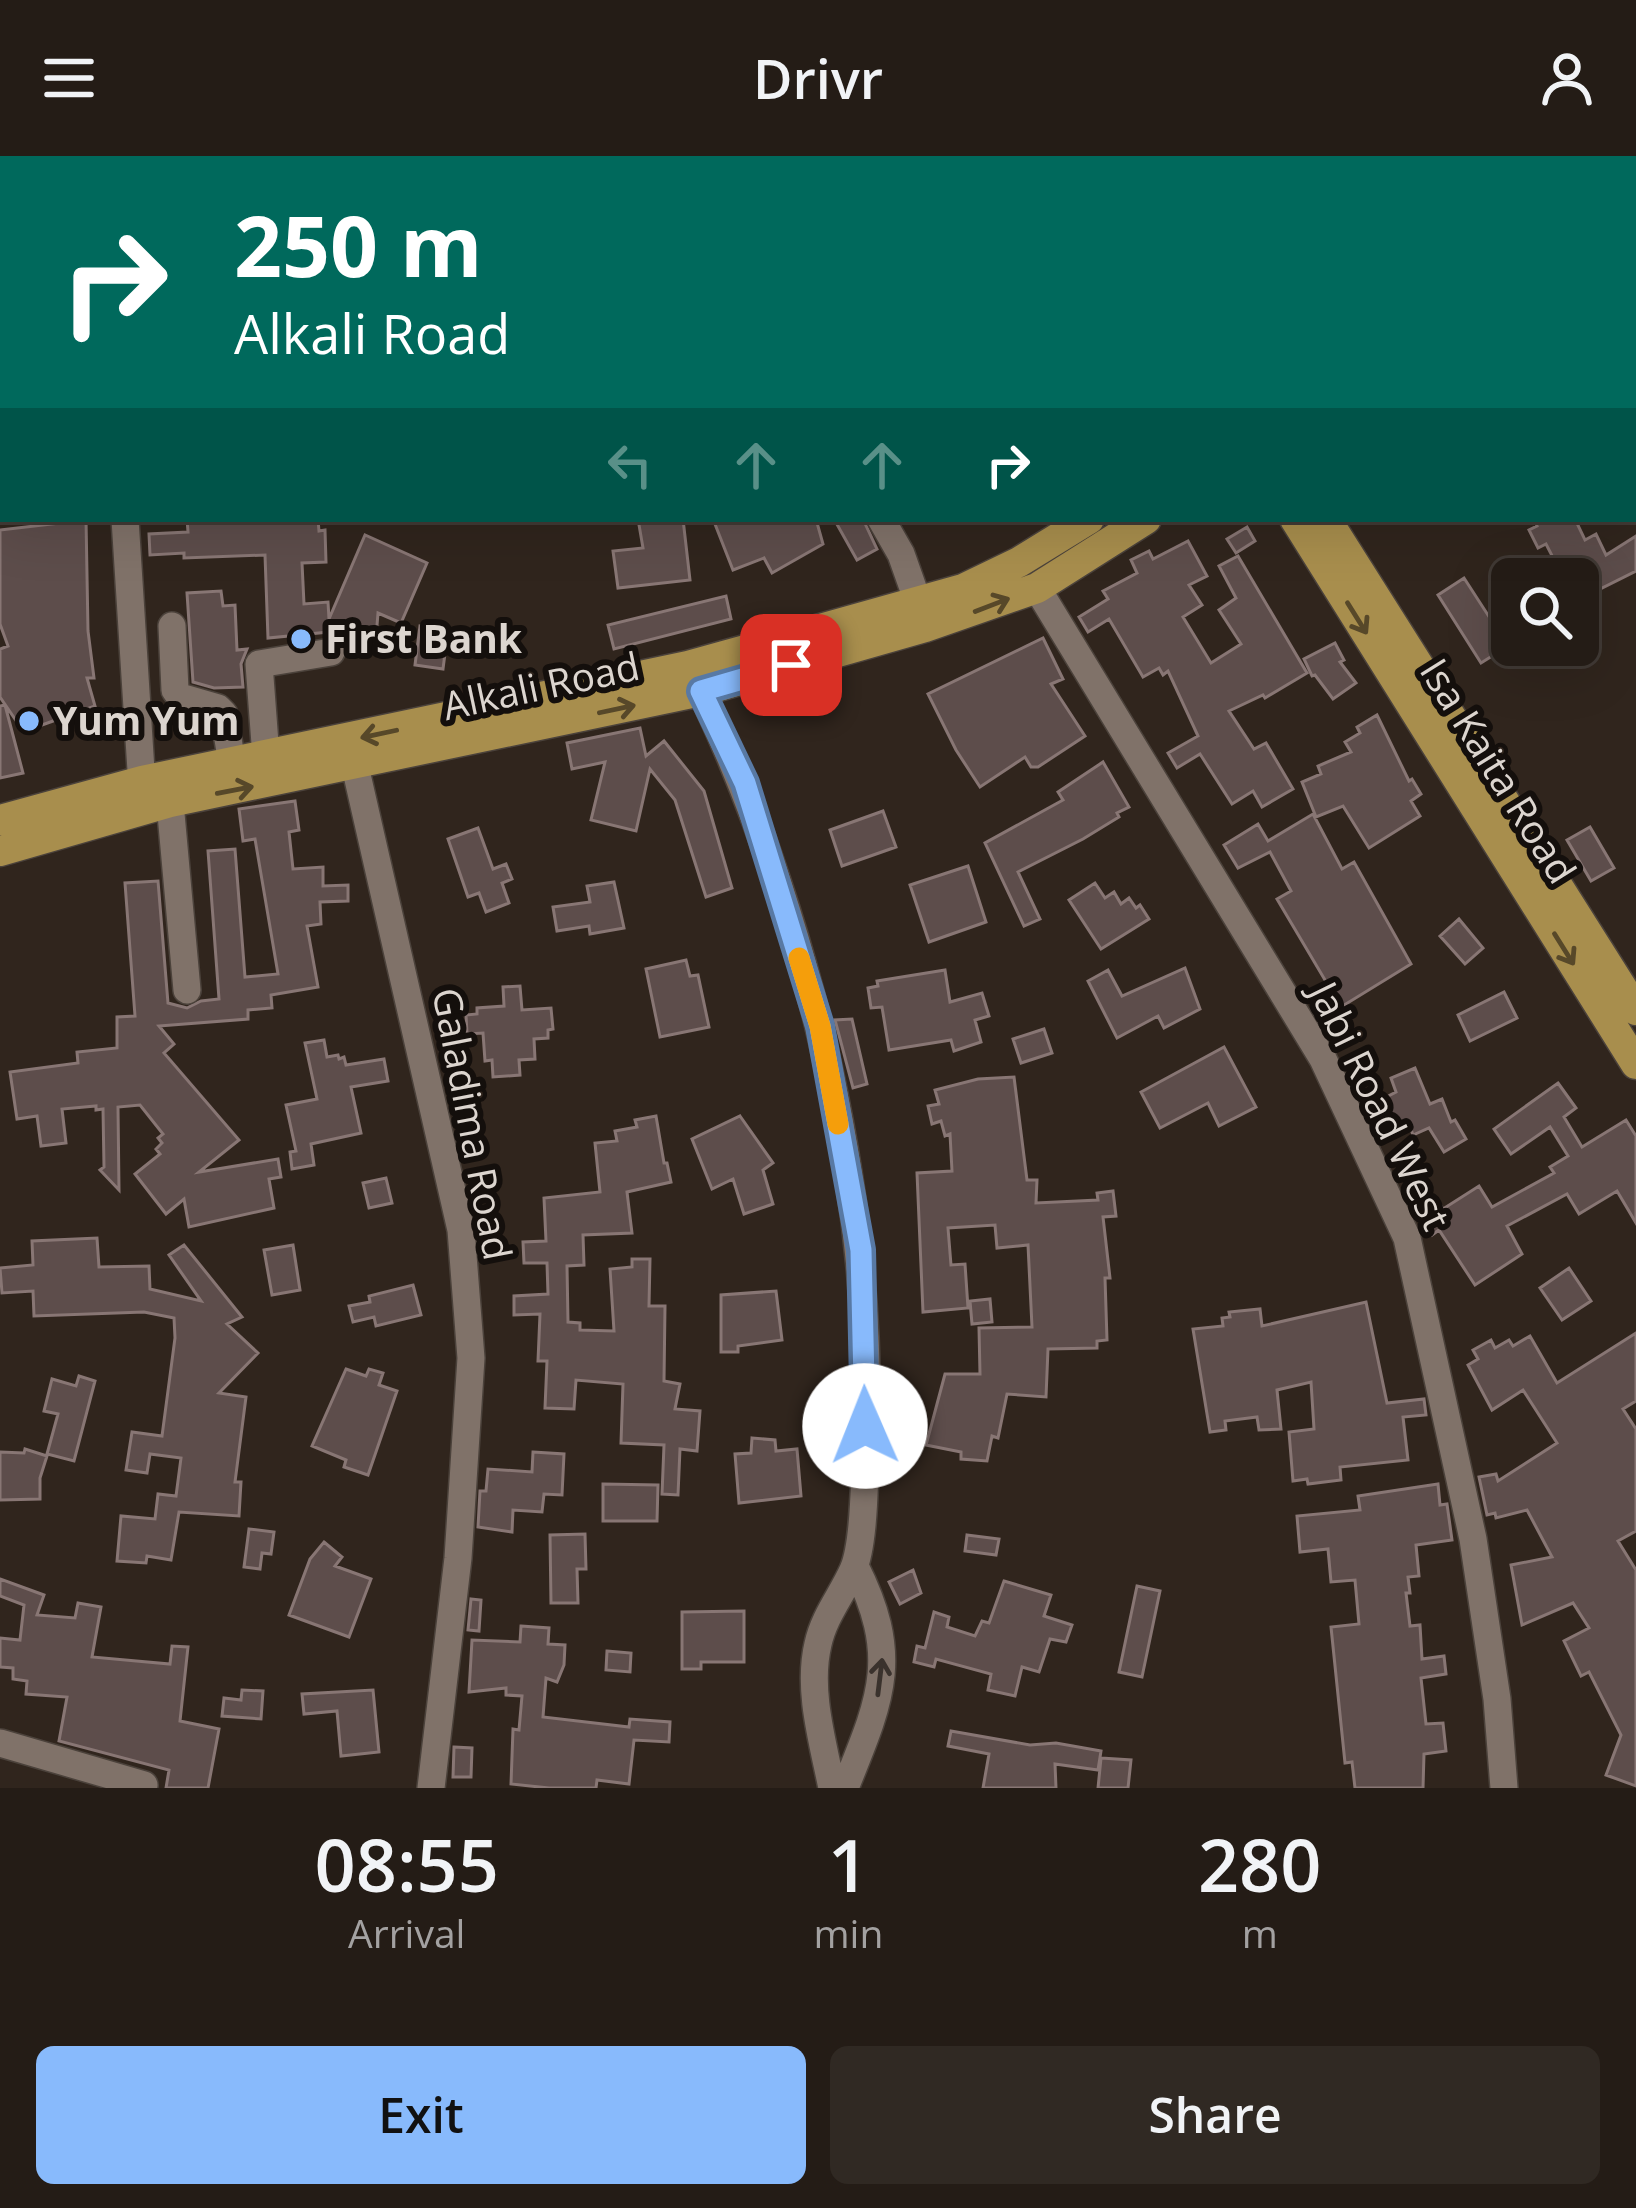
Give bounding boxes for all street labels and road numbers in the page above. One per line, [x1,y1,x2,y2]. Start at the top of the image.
street label: Alkali Road [438,638,644,731]
street label: Isa Kaita Road [1409,648,1589,893]
street label: Jabi Road West [1297,969,1464,1238]
street label: Galadima Road [421,983,526,1264]

